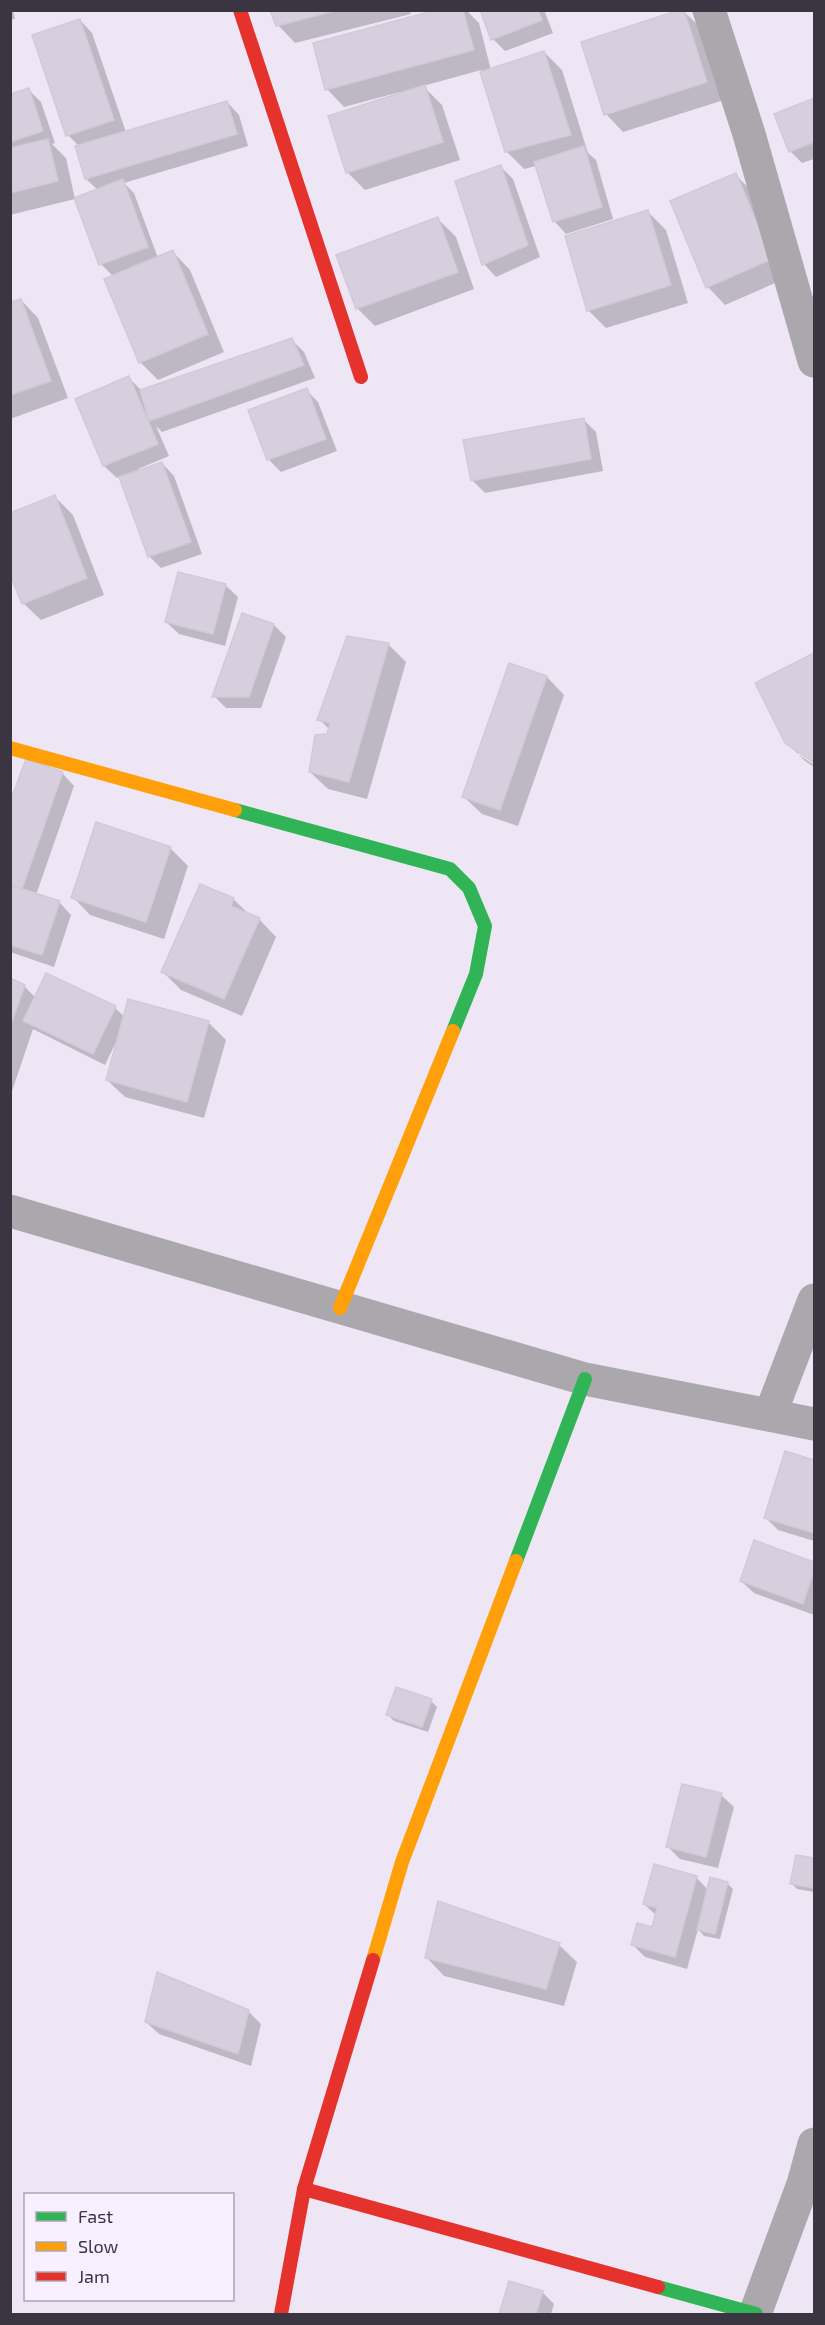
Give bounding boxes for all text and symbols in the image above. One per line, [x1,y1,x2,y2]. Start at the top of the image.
legend [24,2193,234,2301]
text: Fast [78,2205,113,2227]
text: Slow [78,2235,119,2257]
text: Jam [78,2265,110,2287]

